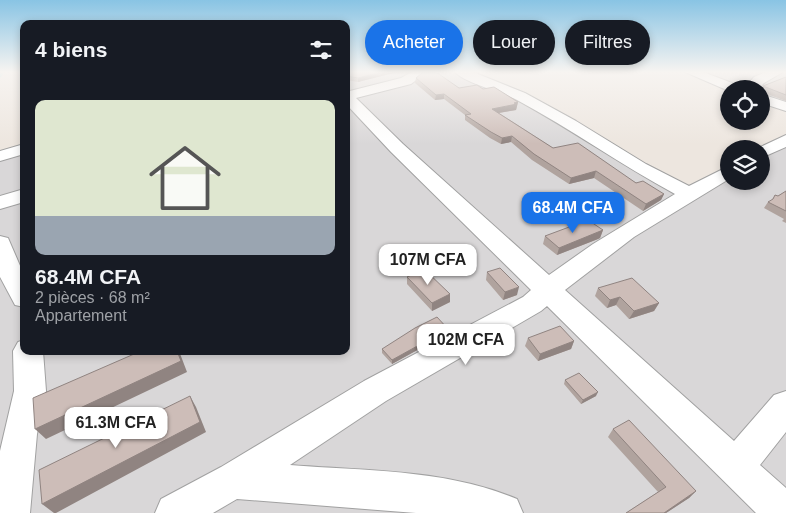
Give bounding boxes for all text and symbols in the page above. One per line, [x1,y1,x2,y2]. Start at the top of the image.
chip: Acheter [365,20,463,65]
chip: Louer [473,20,555,65]
chip: Filtres [565,20,650,65]
icon: filters [307,36,335,64]
text: 4 biens [35,38,107,61]
map controls [720,80,770,190]
button: locate [720,80,770,130]
icon: home [140,133,230,223]
button: layers [720,140,770,190]
pin: 68.4M CFA [516,192,630,234]
text: 68.4M CFA [533,199,613,216]
pin: 107M CFA [376,244,480,286]
text: 107M CFA [390,251,466,268]
text: 68.4M CFA [35,265,141,288]
text: 2 pièces · 68 m² [35,289,150,306]
text: Appartement [35,307,127,324]
pin: 102M CFA [414,324,518,366]
text: 102M CFA [428,331,504,348]
pin: 61.3M CFA [59,406,173,449]
text: 61.3M CFA [76,414,156,431]

